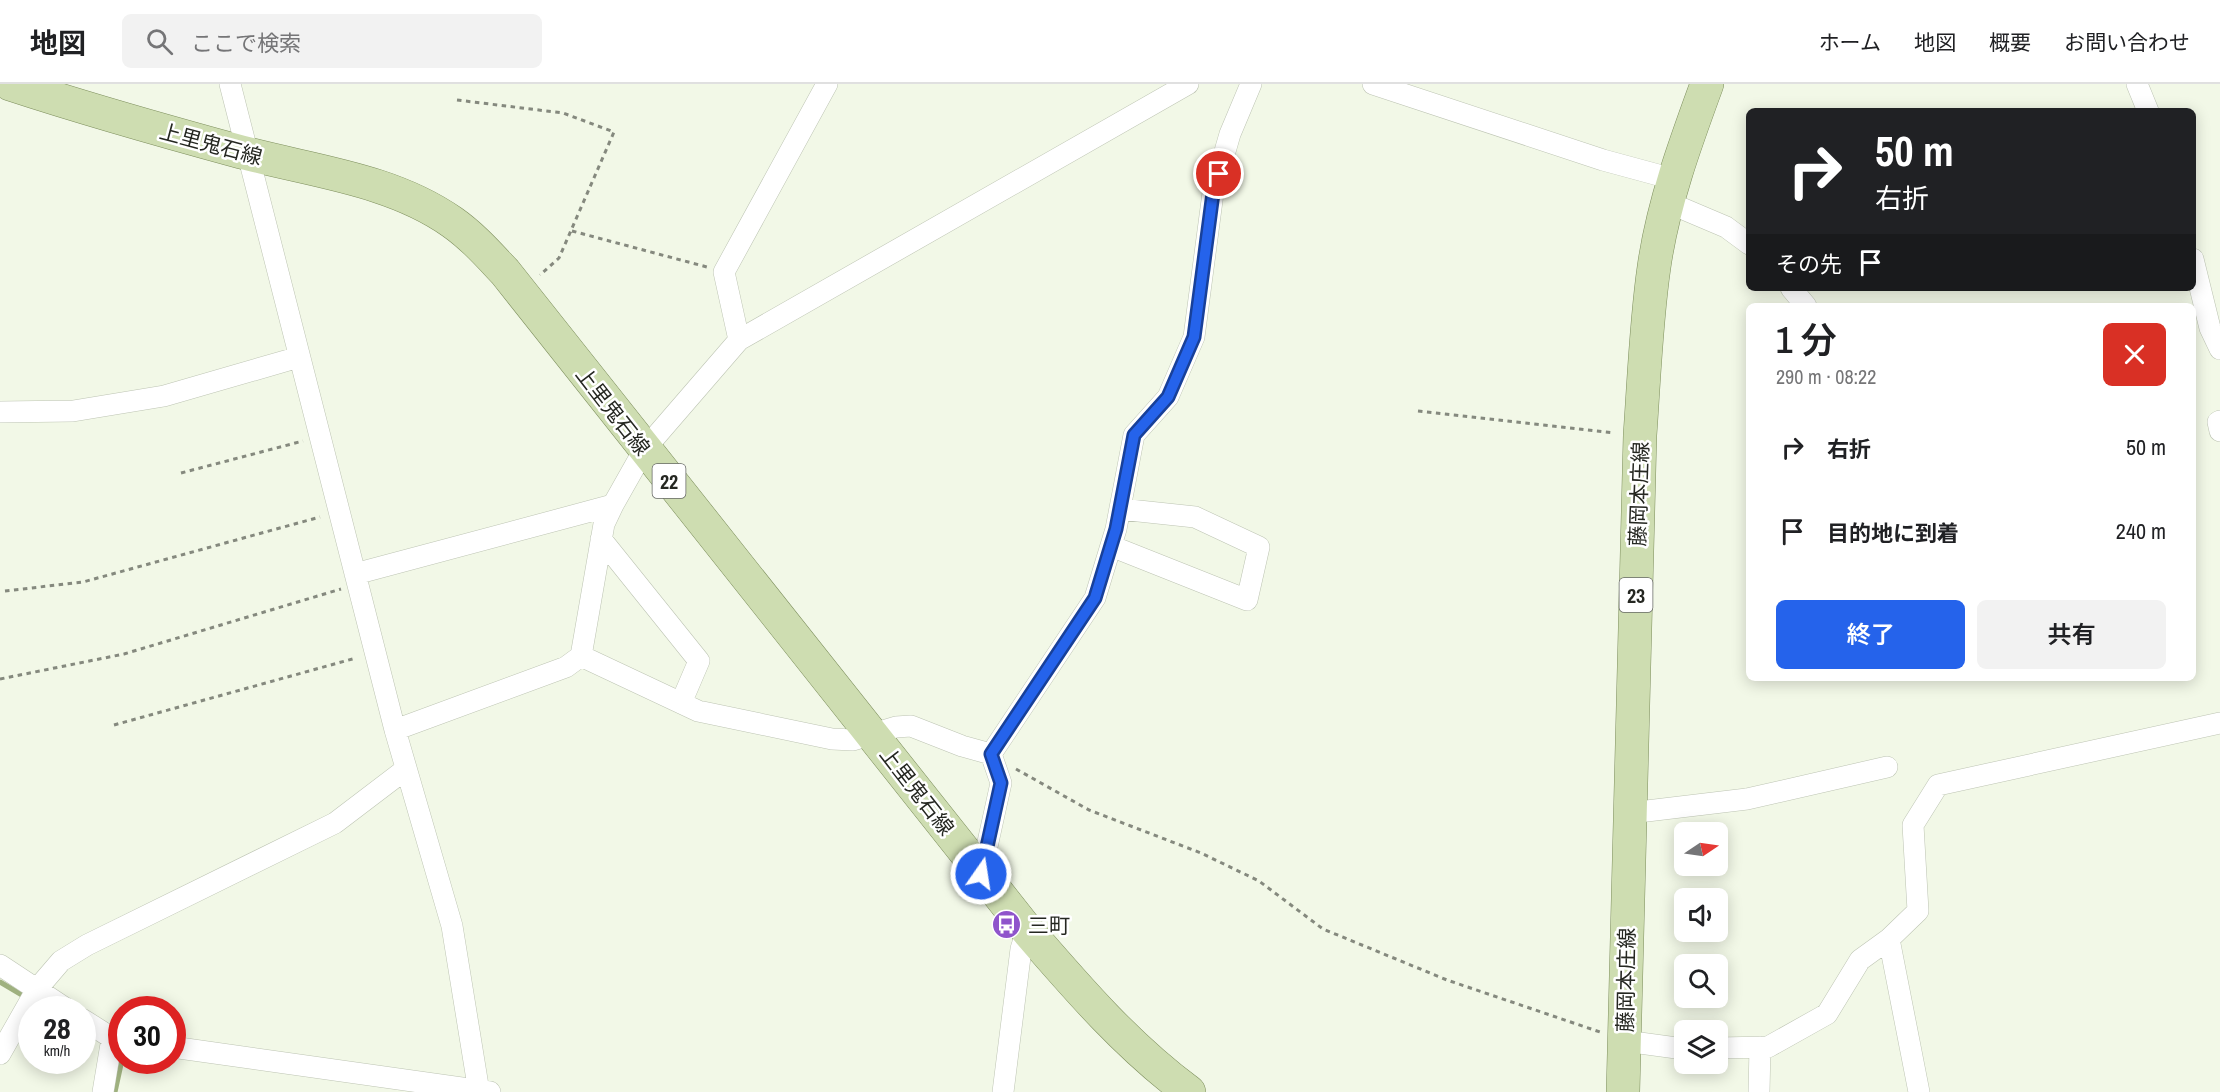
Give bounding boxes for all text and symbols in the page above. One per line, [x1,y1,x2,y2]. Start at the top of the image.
search box [122,14,542,68]
text: 地図 [30,24,86,62]
icon: search [143,25,176,58]
text: ここで検索 [191,28,301,58]
text: ホーム [1819,28,1881,57]
text: 地図 [1914,28,1956,57]
text: 概要 [1989,28,2031,57]
text: お問い合わせ [2064,28,2190,57]
street label: 上里鬼石線 [157,116,265,172]
text: 50 m [1875,123,1954,179]
icon: right [1776,132,1854,210]
pin [1193,148,1244,199]
icon: arrive [1202,157,1235,190]
text: 右折 [1875,180,1929,216]
icon: arrive [1854,246,1887,279]
text: その先 [1776,249,1842,279]
text: 1 分 [1776,316,1837,364]
button: close [2103,323,2166,386]
street label: 上里鬼石線 [569,361,657,461]
text: 290 m · 08:22 [1776,363,1876,390]
icon: right [1776,431,1809,464]
text: 50 m [2126,432,2166,462]
text: 右折 [1827,434,1871,464]
street label: 藤岡本庄線 [1623,441,1655,547]
road number: 22 [652,464,686,498]
icon: arrive [1776,515,1809,548]
text: 240 m [2116,516,2166,546]
text: 目的地に到着 [1827,518,1959,548]
road number: 23 [1620,578,1652,612]
button: 終了 [1776,600,1965,669]
button: 共有 [1977,600,2166,669]
street label: 上里鬼石線 [873,741,961,841]
north arrow [1674,822,1728,876]
map controls [1674,822,1728,1074]
position arrow [949,842,1013,906]
button: sound [1674,888,1728,942]
bus stop icon: 三町 [991,909,1023,941]
place label: 三町 [1028,911,1070,940]
street label: 藤岡本庄線 [1611,927,1641,1033]
button: search [1674,954,1728,1008]
speed limit sign: 30 [108,996,186,1074]
text: 28 [43,1008,71,1048]
button: layers [1674,1020,1728,1074]
text: km/h [44,1040,70,1061]

